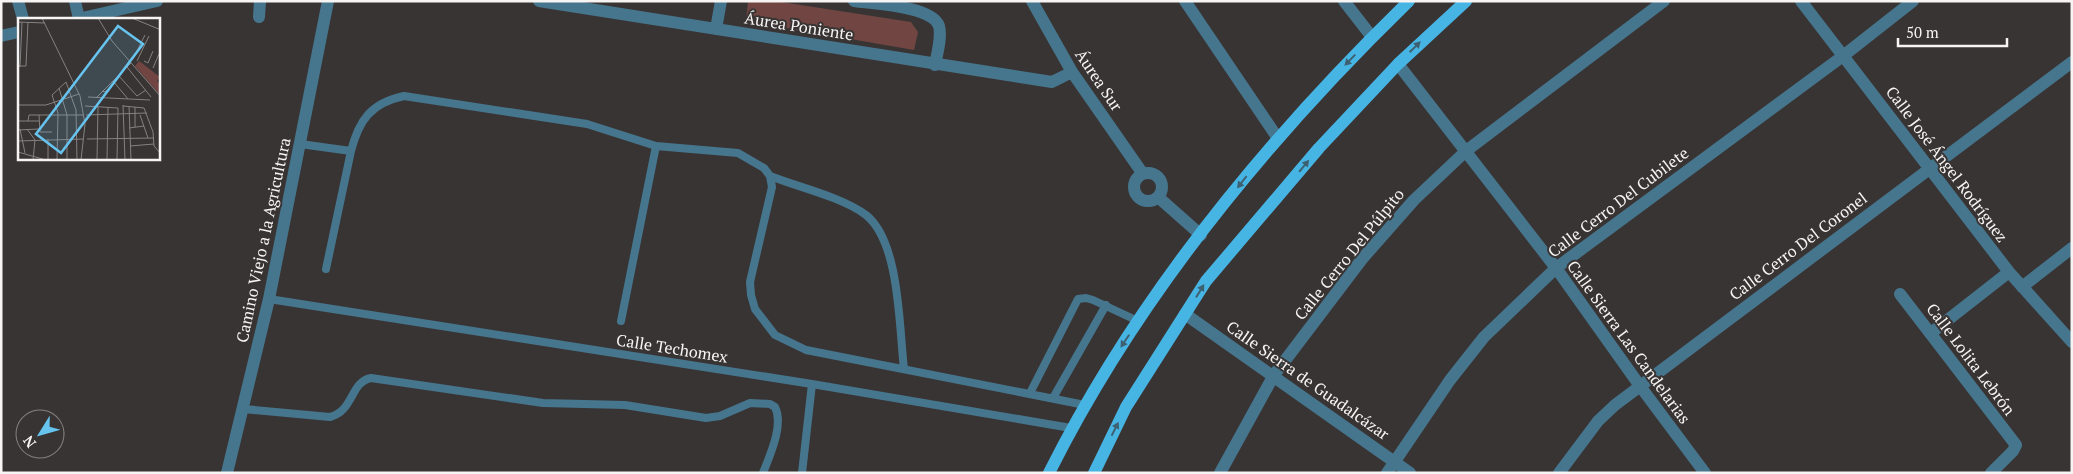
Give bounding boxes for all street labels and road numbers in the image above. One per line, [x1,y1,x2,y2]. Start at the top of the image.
street label: Áurea Poniente [743,7,855,45]
street label: Áurea Sur [1070,45,1128,116]
street label: Calle José Ángel Rodríguez [1881,81,2013,247]
street label: Camino Viejo a la Agricultura [231,136,295,344]
street label: Calle Cerro Del Cubilete [1543,142,1693,262]
street label: Calle Cerro Del Púlpito [1289,184,1409,324]
street label: Calle Cerro Del Coronel [1725,187,1872,305]
street label: Calle Sierra Las Candelarias [1562,256,1696,428]
street label: Calle Lolita Lebrón [1922,298,2021,420]
street label: Calle Sierra de Guadalcázar [1222,315,1394,445]
street label: Calle Techomex [615,328,730,368]

